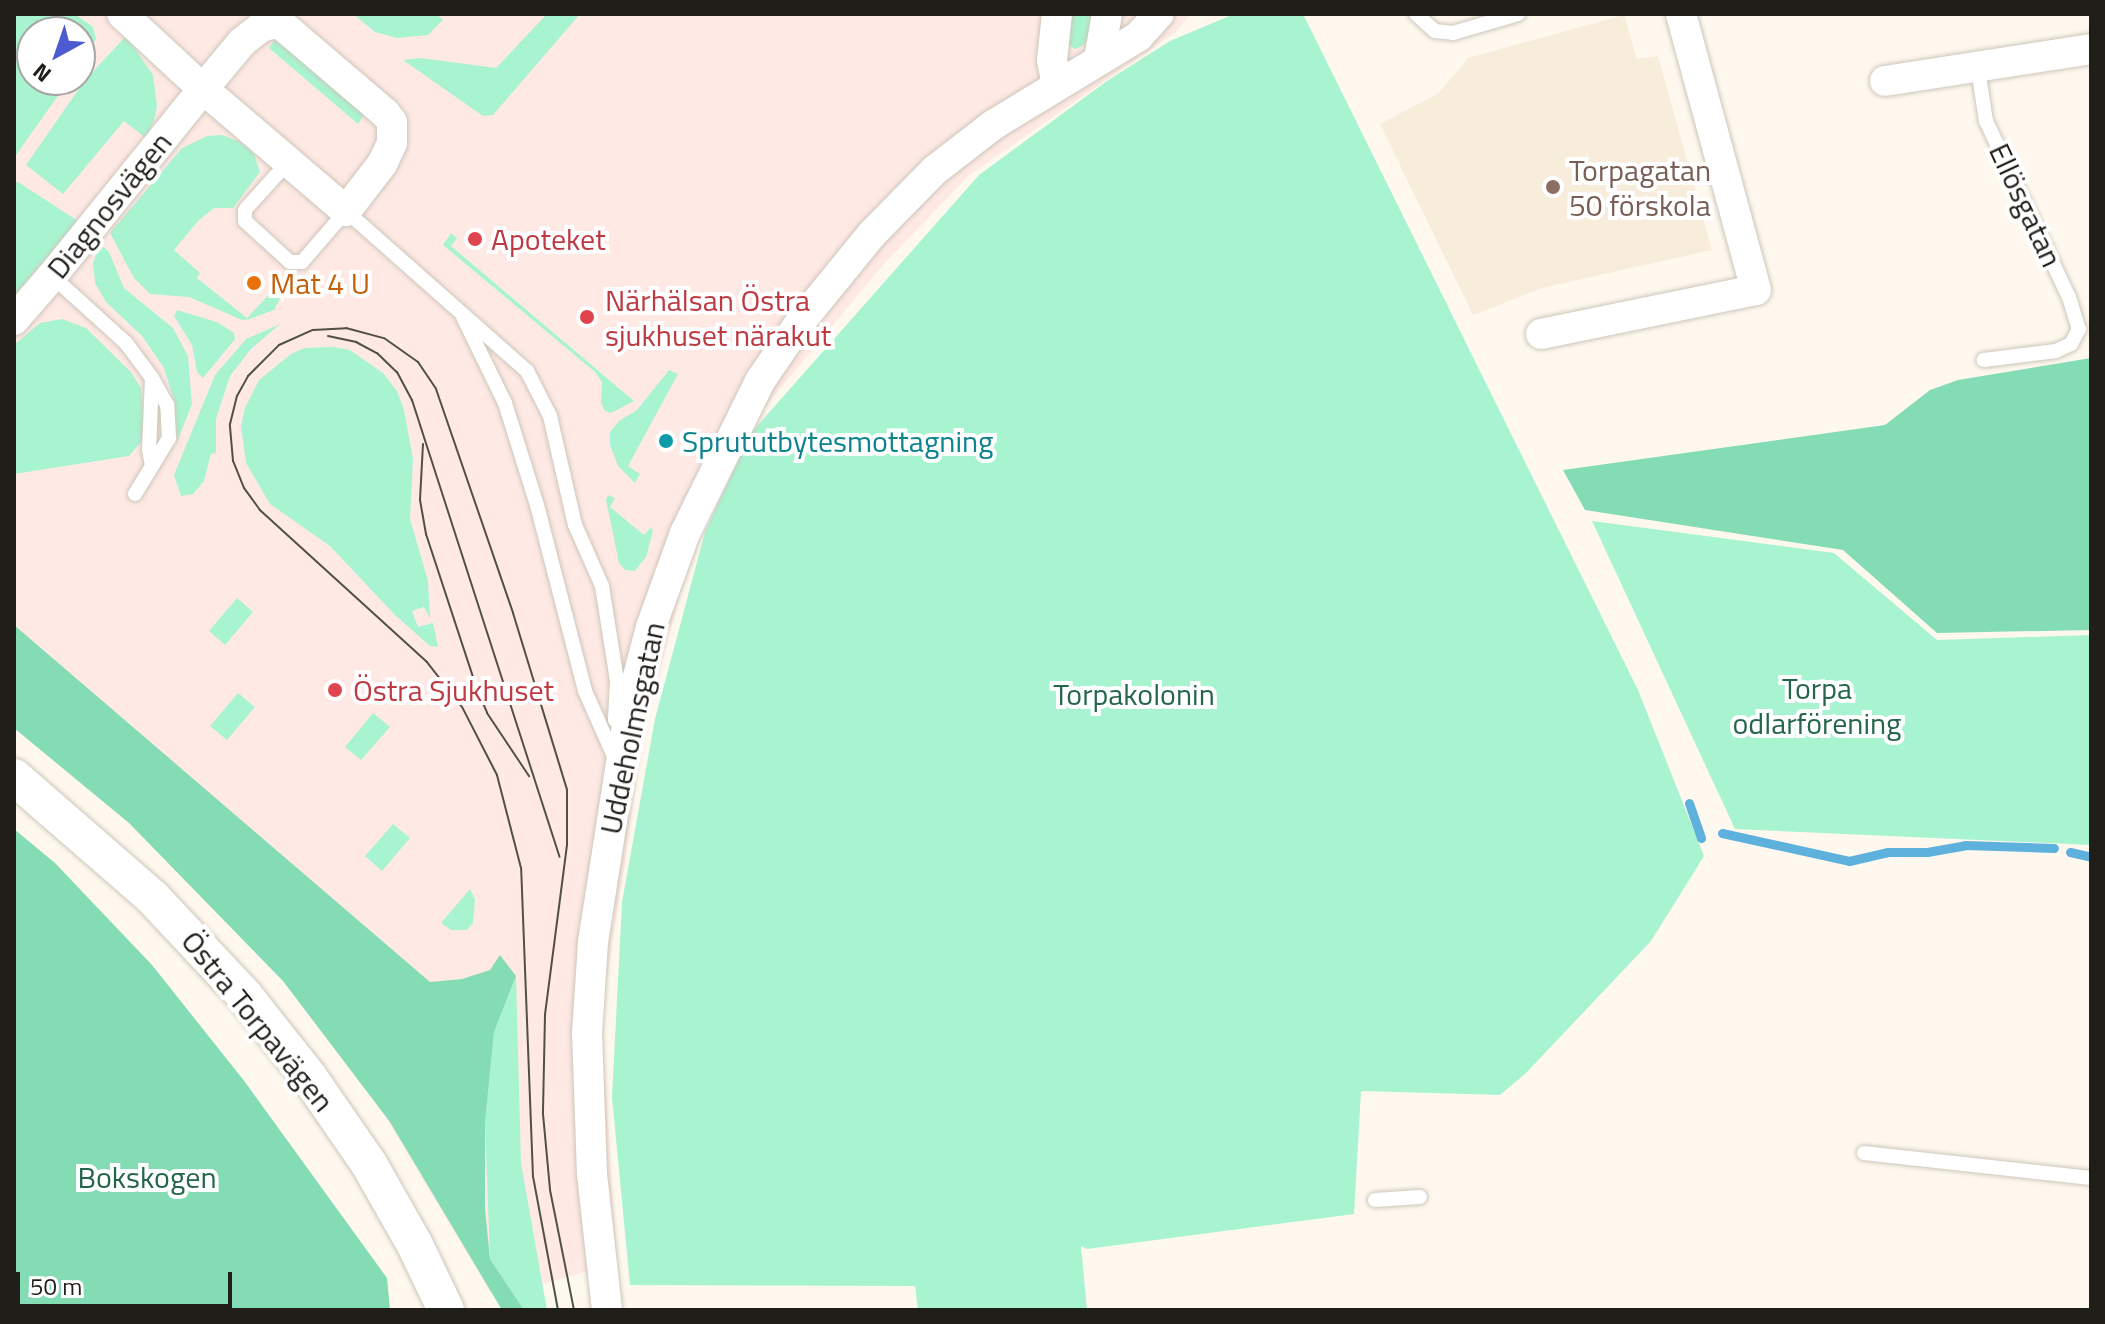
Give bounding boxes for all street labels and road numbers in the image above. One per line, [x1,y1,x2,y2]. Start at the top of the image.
street label: Diagnosvägen [39,125,179,285]
street label: Ellösgatan [1982,137,2070,273]
street label: Uddeholmsgatan [592,619,672,837]
street label: Östra Torpavägen [174,923,342,1119]

